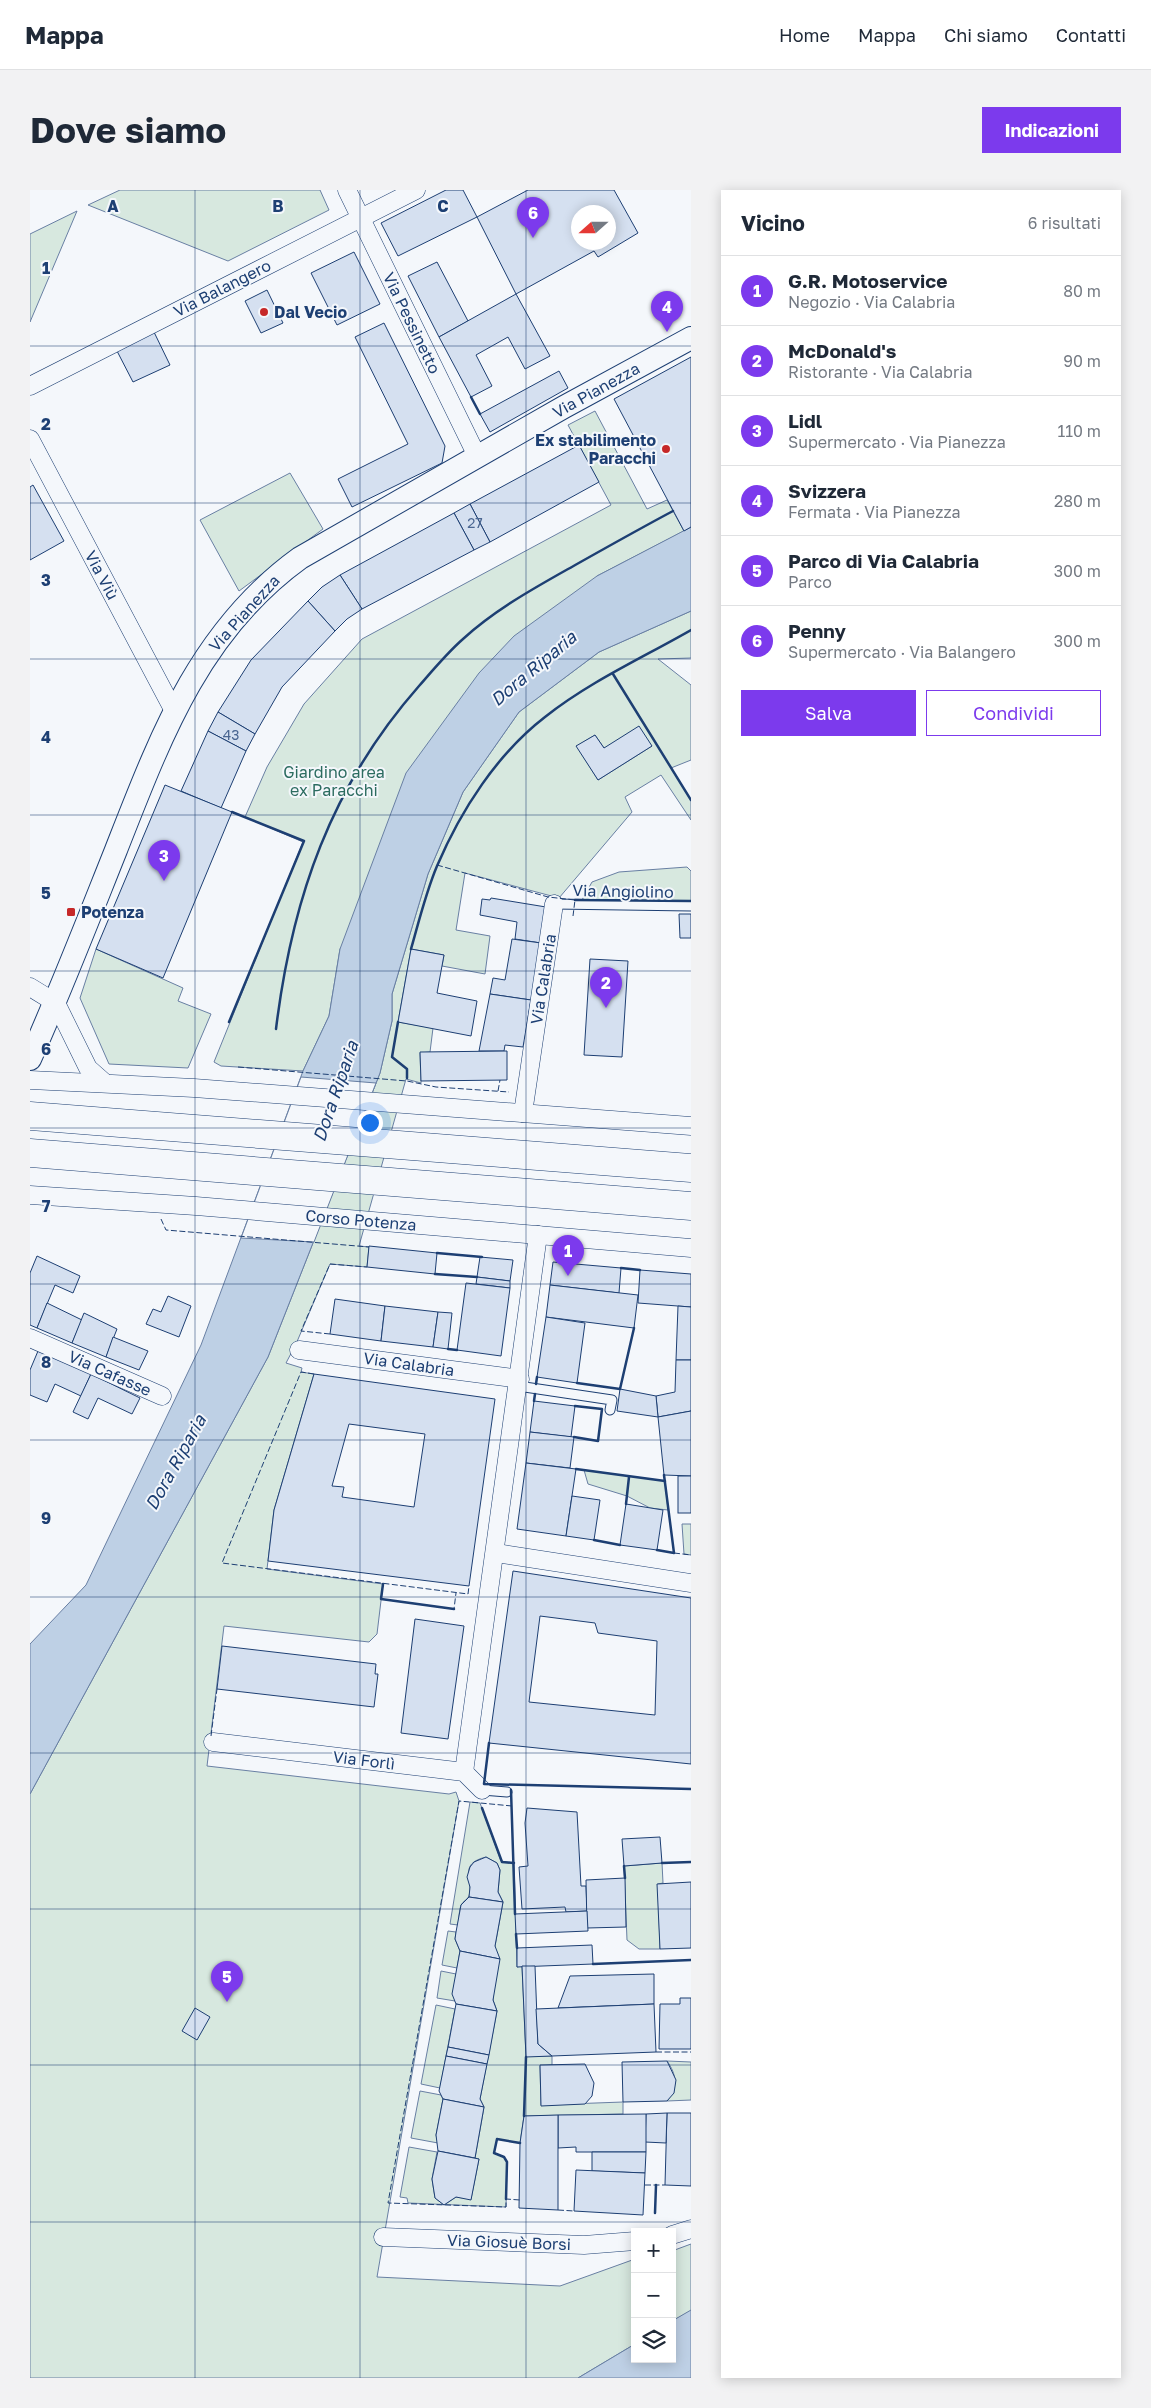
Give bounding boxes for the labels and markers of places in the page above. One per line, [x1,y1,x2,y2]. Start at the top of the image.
pin: 6 [517,197,549,238]
pin: 4 [651,291,683,332]
place label: Dal Vecio [274,302,347,322]
marker: Dal Vecio [258,306,270,318]
place label: Ex stabilimento Paracchi [535,430,656,468]
marker: Ex stabilimento Paracchi [660,443,672,455]
pin: 3 [148,840,180,881]
place label: Potenza [81,902,144,922]
marker: Potenza [65,906,77,918]
pin: 2 [590,967,622,1008]
pin: 1 [552,1235,584,1276]
pin: 5 [211,1961,243,2002]

